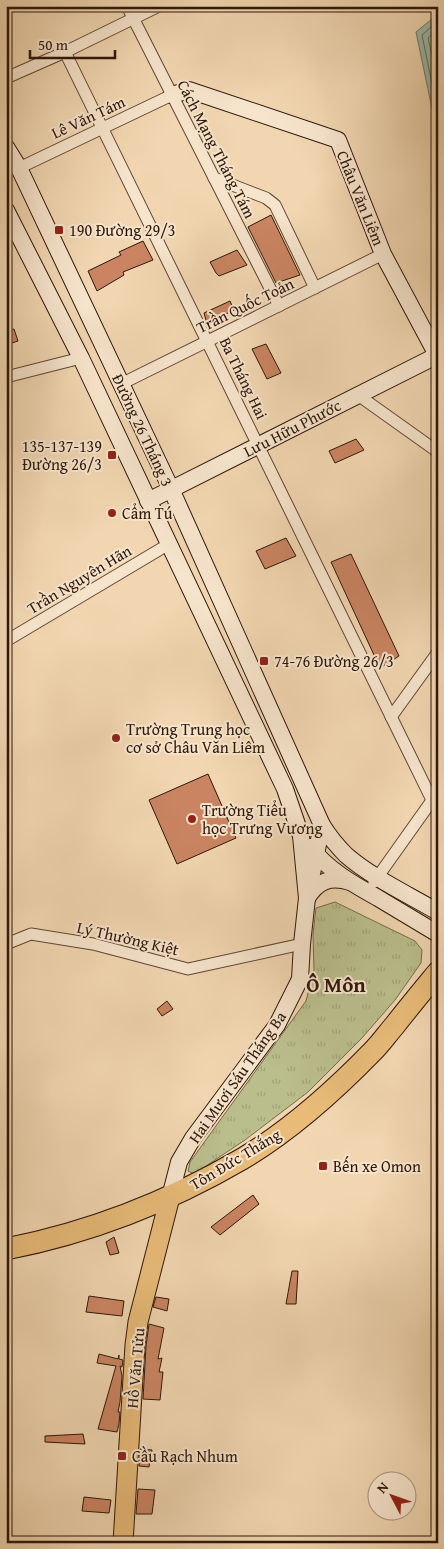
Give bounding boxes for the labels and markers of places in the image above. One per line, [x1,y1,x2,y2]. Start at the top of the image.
place label: 190 Đường 29/3 [69,218,176,242]
marker: 190 Đường 29/3 [53,224,65,236]
place label: 135-137-139 Đường 26/3 [22,434,102,476]
marker: 135-137-139 Đường 26/3 [106,449,118,461]
place label: Cẩm Tú [122,501,173,525]
marker: Cẩm Tú [106,507,118,519]
place label: 74-76 Đường 26/3 [274,649,394,673]
marker: 74-76 Đường 26/3 [258,655,270,667]
place label: Trường Trung học cơ sở Châu Văn Liêm [126,717,265,759]
marker: Trường Trung học cơ sở Châu Văn Liêm [110,732,122,744]
place label: Trường Tiểu học Trưng Vương [202,798,322,840]
marker: Trường Tiểu học Trưng Vương [186,813,198,825]
place label: Bến xe Omon [333,1154,421,1178]
marker: Bến xe Omon [317,1160,329,1172]
place label: Cầu Rạch Nhum [132,1444,238,1468]
marker: Cầu Rạch Nhum [116,1450,128,1462]

